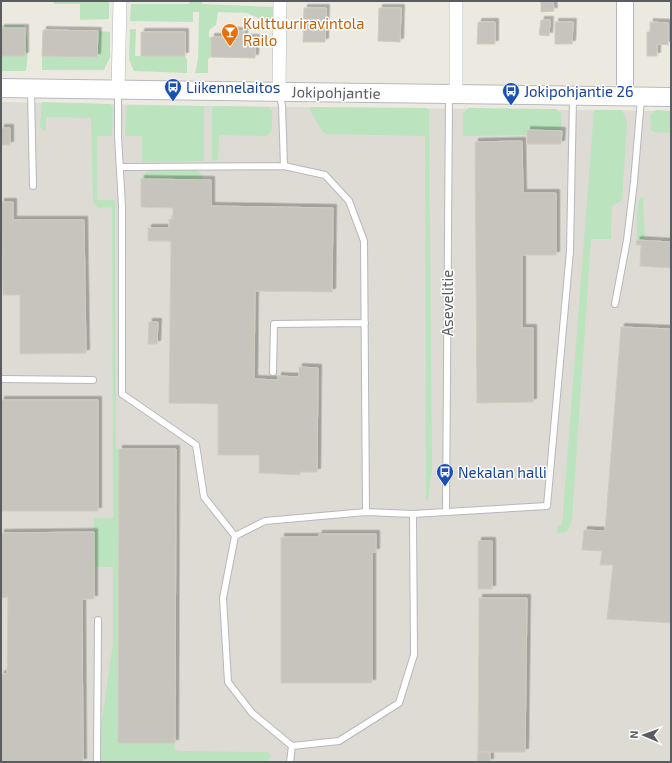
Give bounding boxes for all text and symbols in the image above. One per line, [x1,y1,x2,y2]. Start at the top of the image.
place label: Kulttuuriravintola Railo [243,14,365,49]
bar icon: Kulttuuriravintola Railo [220,22,240,47]
bus stop icon: Liikennelaitos [163,77,183,102]
place label: Liikennelaitos [186,78,280,96]
bus stop icon: Jokipohjantie 26 [501,81,521,106]
street label: Jokipohjantie [291,82,381,103]
place label: Jokipohjantie 26 [524,82,633,101]
street label: Asevelitie [438,270,456,336]
bus stop icon: Nekalan halli [435,462,455,487]
place label: Nekalan halli [458,463,547,481]
north arrow [624,715,664,755]
text: N [627,730,640,739]

